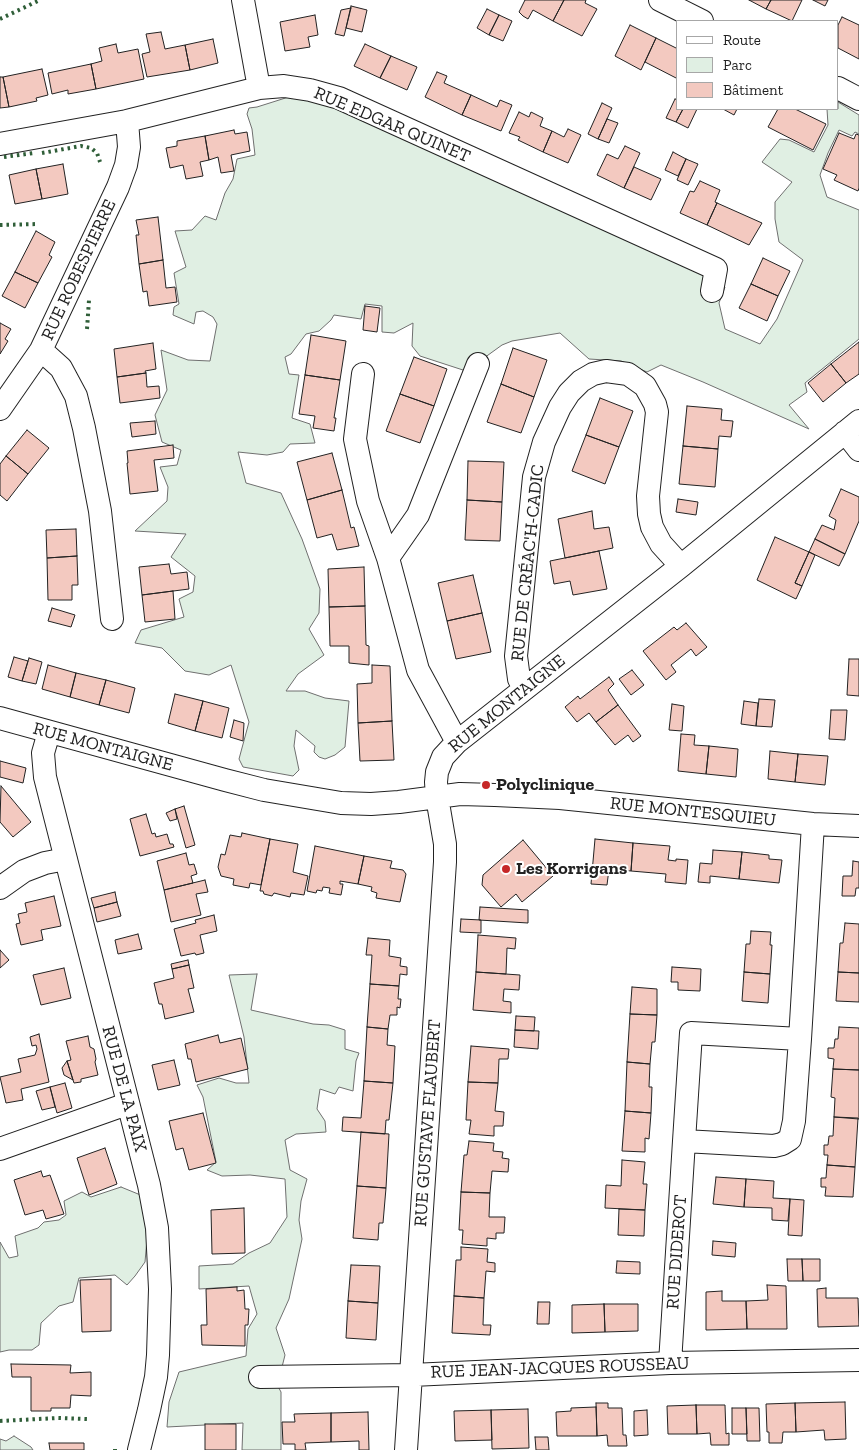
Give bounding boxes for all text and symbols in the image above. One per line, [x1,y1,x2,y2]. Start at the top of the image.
legend [676,20,839,110]
text: Route [723,31,761,49]
text: Parc [723,56,752,74]
text: Bâtiment [723,81,783,99]
street label: RUE EDGAR QUINET [311,82,473,168]
street label: RUE ROBESPIERRE [37,196,121,344]
street label: RUE DE CRÉAC'H-CADIC [507,464,549,662]
street label: RUE MONTAIGNE [444,650,570,758]
street label: RUE MONTAIGNE [31,718,175,776]
place label: Polyclinique [496,774,594,796]
marker: Polyclinique [480,779,492,791]
street label: RUE MONTESQUIEU [609,793,777,831]
place label: Les Korrigans [516,858,627,880]
marker: Les Korrigans [500,863,512,875]
street label: RUE GUSTAVE FLAUBERT [410,1019,446,1227]
street label: RUE DE LA PAIX [97,1024,151,1154]
street label: RUE DIDEROT [662,1194,692,1310]
street label: RUE JEAN-JACQUES ROUSSEAU [430,1353,690,1383]

